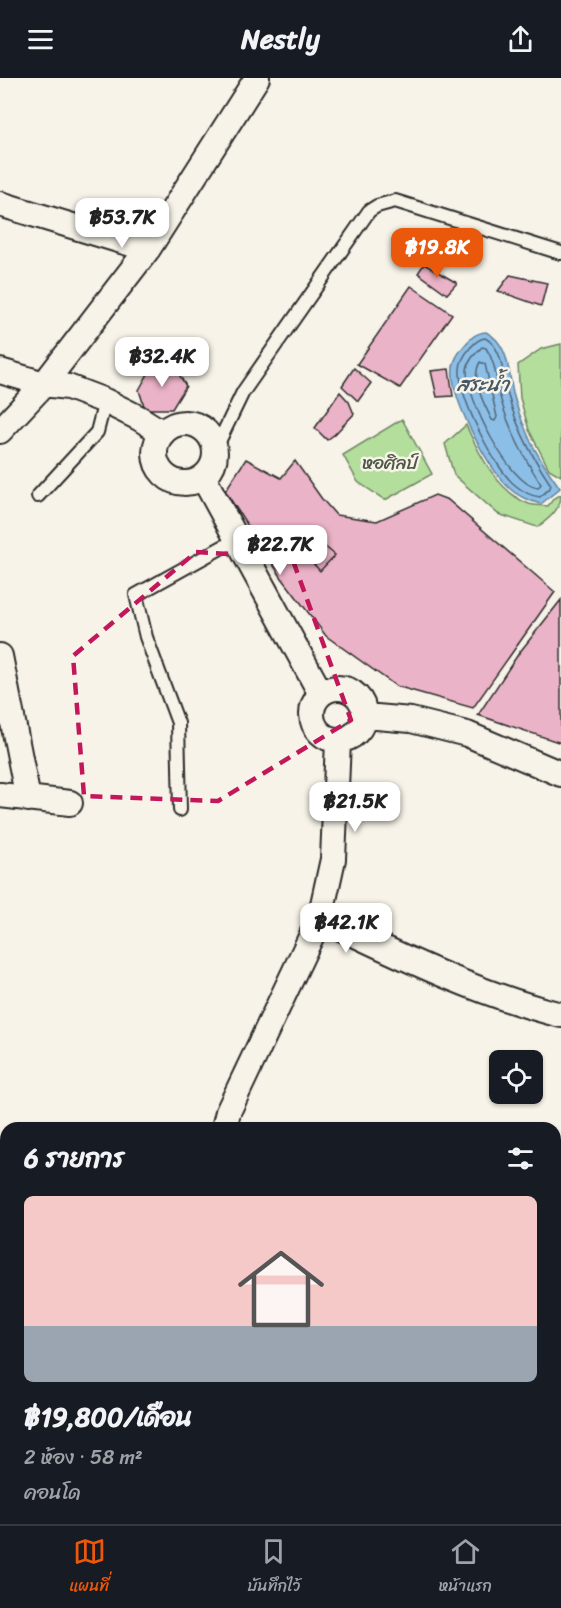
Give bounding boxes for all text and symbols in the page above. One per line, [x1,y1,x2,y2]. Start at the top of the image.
text: Nestly [241,15,320,63]
icon: menu [24,23,57,56]
icon: share [504,23,537,56]
pin: ฿53.7K [73,198,171,249]
text: ฿53.7K [89,200,155,235]
pin: ฿19.8K [388,228,486,279]
text: ฿19.8K [405,230,469,265]
pin: ฿32.4K [113,337,211,388]
text: ฿32.4K [129,339,195,374]
water label: สระน้ำ [456,367,510,402]
park label: หอศิลป์ [362,447,420,479]
pin: ฿22.7K [231,525,329,576]
text: ฿22.7K [247,527,313,562]
pin: ฿21.5K [306,782,404,833]
text: ฿21.5K [323,784,387,819]
pin: ฿42.1K [297,903,395,954]
text: ฿42.1K [314,905,378,940]
map controls [489,1050,543,1104]
button: locate [489,1050,543,1104]
text: 6 รายการ [24,1135,124,1181]
icon: filters [504,1142,537,1175]
icon: home [227,1235,335,1343]
text: ฿19,800/เดือน [24,1394,192,1440]
text: 2 ห้อง · 58 m² [24,1440,143,1475]
text: คอนโด [24,1475,81,1510]
tab: แผนที่ [69,1535,109,1600]
tab: บันทึกไว้ [248,1535,300,1600]
tab: หน้าแรก [439,1535,492,1600]

